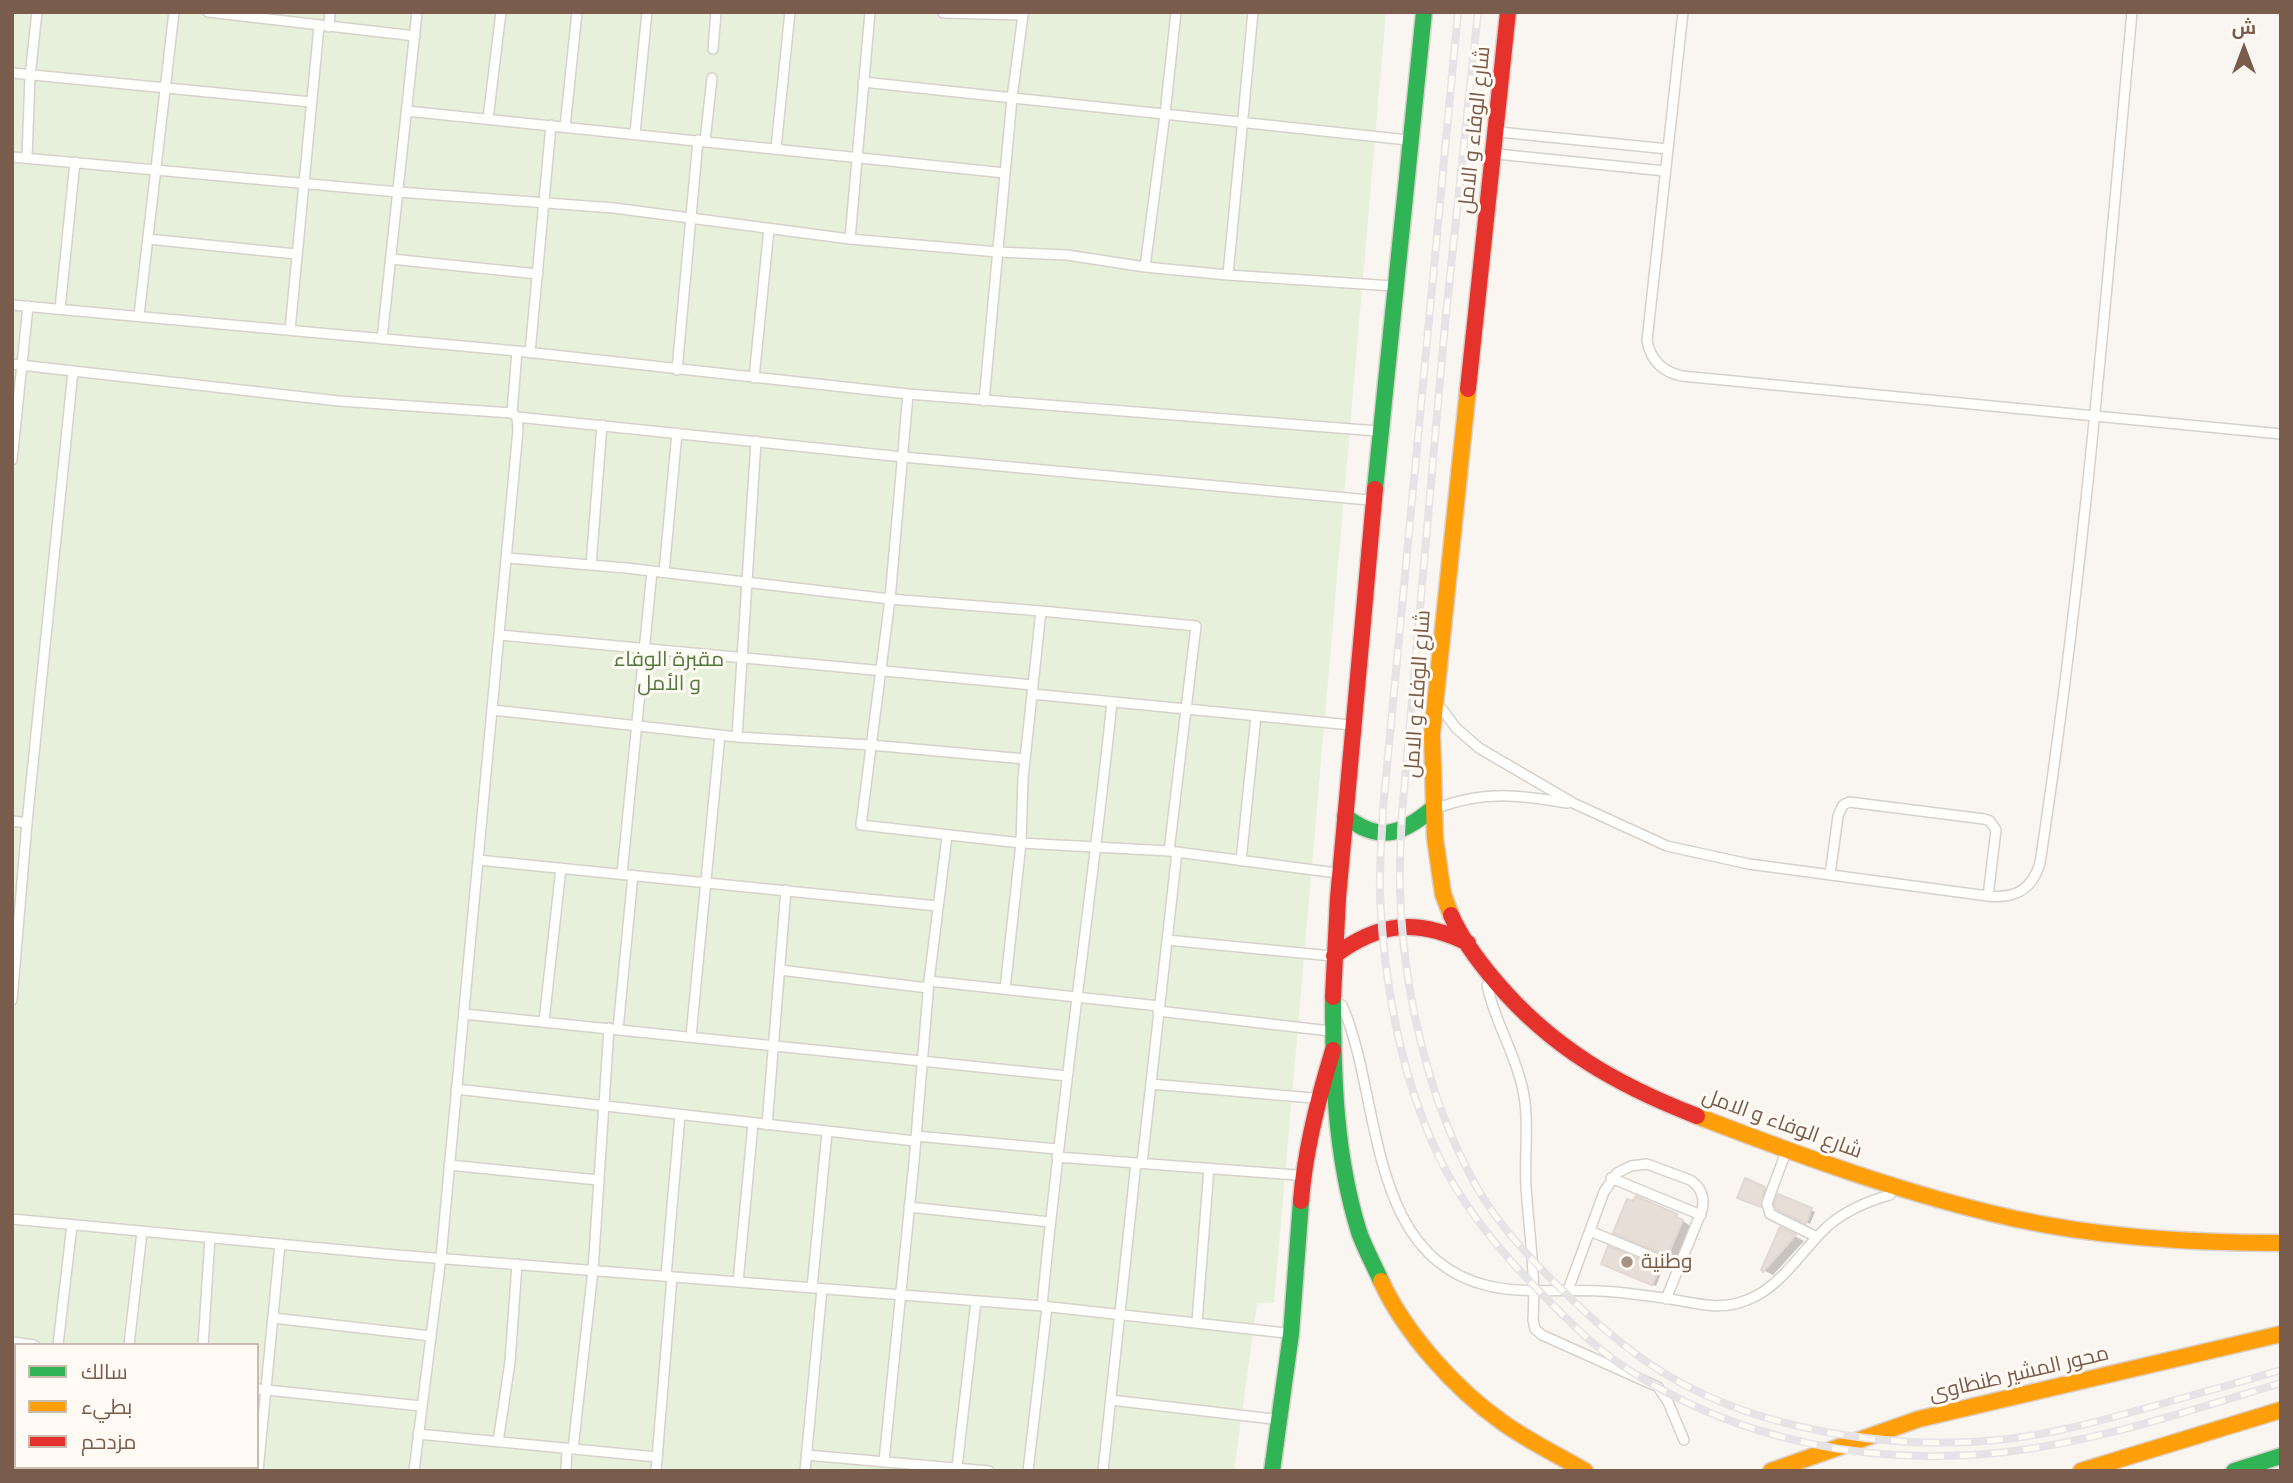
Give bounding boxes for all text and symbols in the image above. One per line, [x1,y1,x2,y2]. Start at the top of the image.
north arrow [2209,14,2279,84]
text: ش [2232,16,2256,39]
street label: شارع الوفاء و الامل [1454,45,1496,215]
street label: شارع الوفاء و الامل [1400,609,1436,779]
park label: مقبرة الوفاء و الأمل [614,647,724,697]
street label: شارع الوفاء و الامل [1699,1083,1865,1165]
place label: وطنية [1641,1249,1693,1275]
marker: وطنية [1619,1254,1635,1270]
street label: محور المشير طنطاوى [1927,1341,2111,1407]
legend [14,1343,259,1469]
text: سالك [81,1359,128,1385]
text: بطيء [81,1394,132,1420]
text: مزدحم [81,1429,136,1455]

